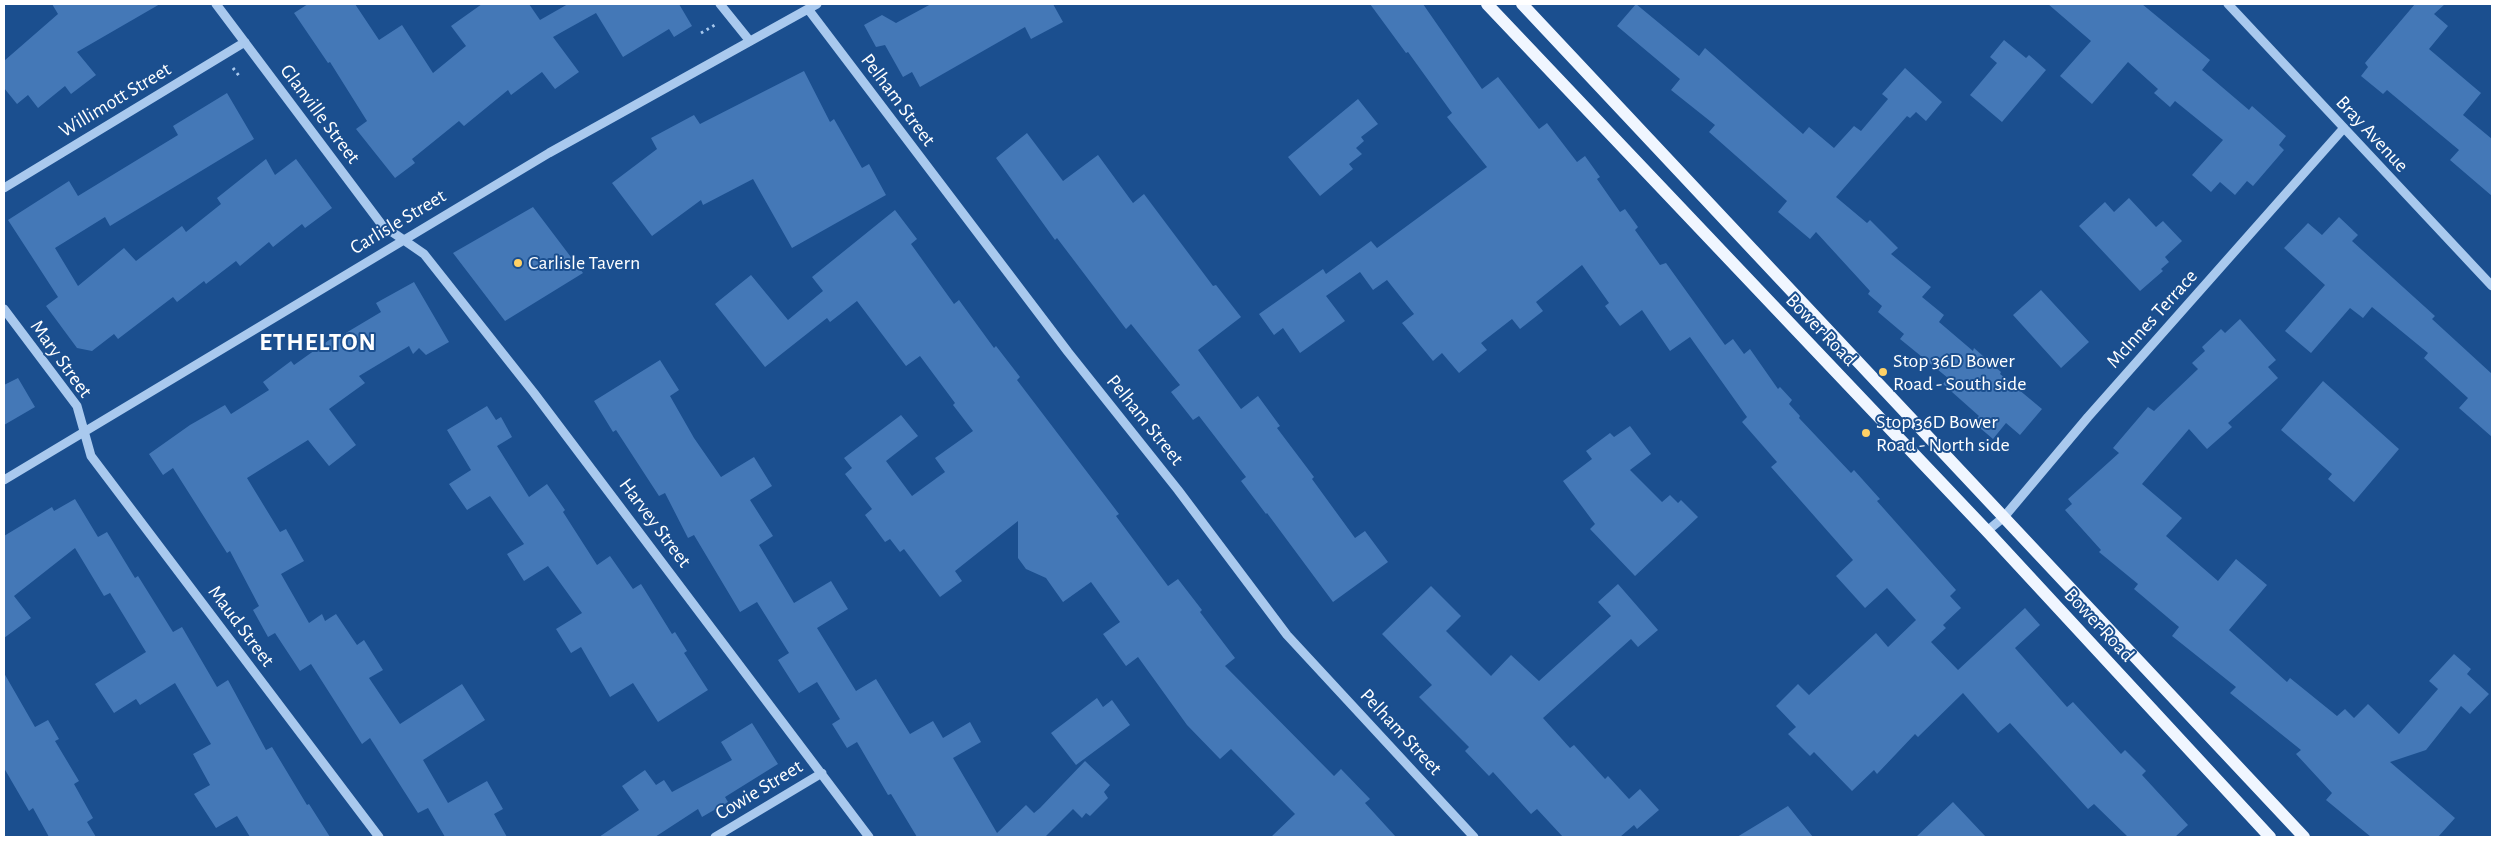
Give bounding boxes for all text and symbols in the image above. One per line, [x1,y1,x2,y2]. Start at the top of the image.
street label: Pelham Street [855,49,941,151]
street label: Willimott Street [55,57,175,143]
street label: Glanville Street [275,59,365,169]
street label: Bray Avenue [2331,91,2413,177]
street label: Carlisle Street [346,184,450,260]
place label: Carlisle Tavern [528,251,640,275]
marker: Carlisle Tavern [512,257,524,269]
street label: McInnes Terrace [2101,265,2203,373]
street label: Bower Road [1780,289,1862,371]
street label: Mary Street [25,315,97,403]
district label: ETHELTON [258,327,378,357]
place label: Stop 36D Bower Road - South side [1893,349,2026,396]
marker: Stop 36D Bower Road - South side [1877,366,1889,378]
street label: Pelham Street [1101,370,1189,470]
place label: Stop 36D Bower Road - North side [1876,410,2010,457]
marker: Stop 36D Bower Road - North side [1860,427,1872,439]
street label: Harvey Street [614,474,696,572]
street label: Maud Street [203,581,279,671]
street label: Bower Road [2059,583,2139,667]
street label: Pelham Street [1355,684,1447,780]
street label: Cowie Street [711,755,807,825]

